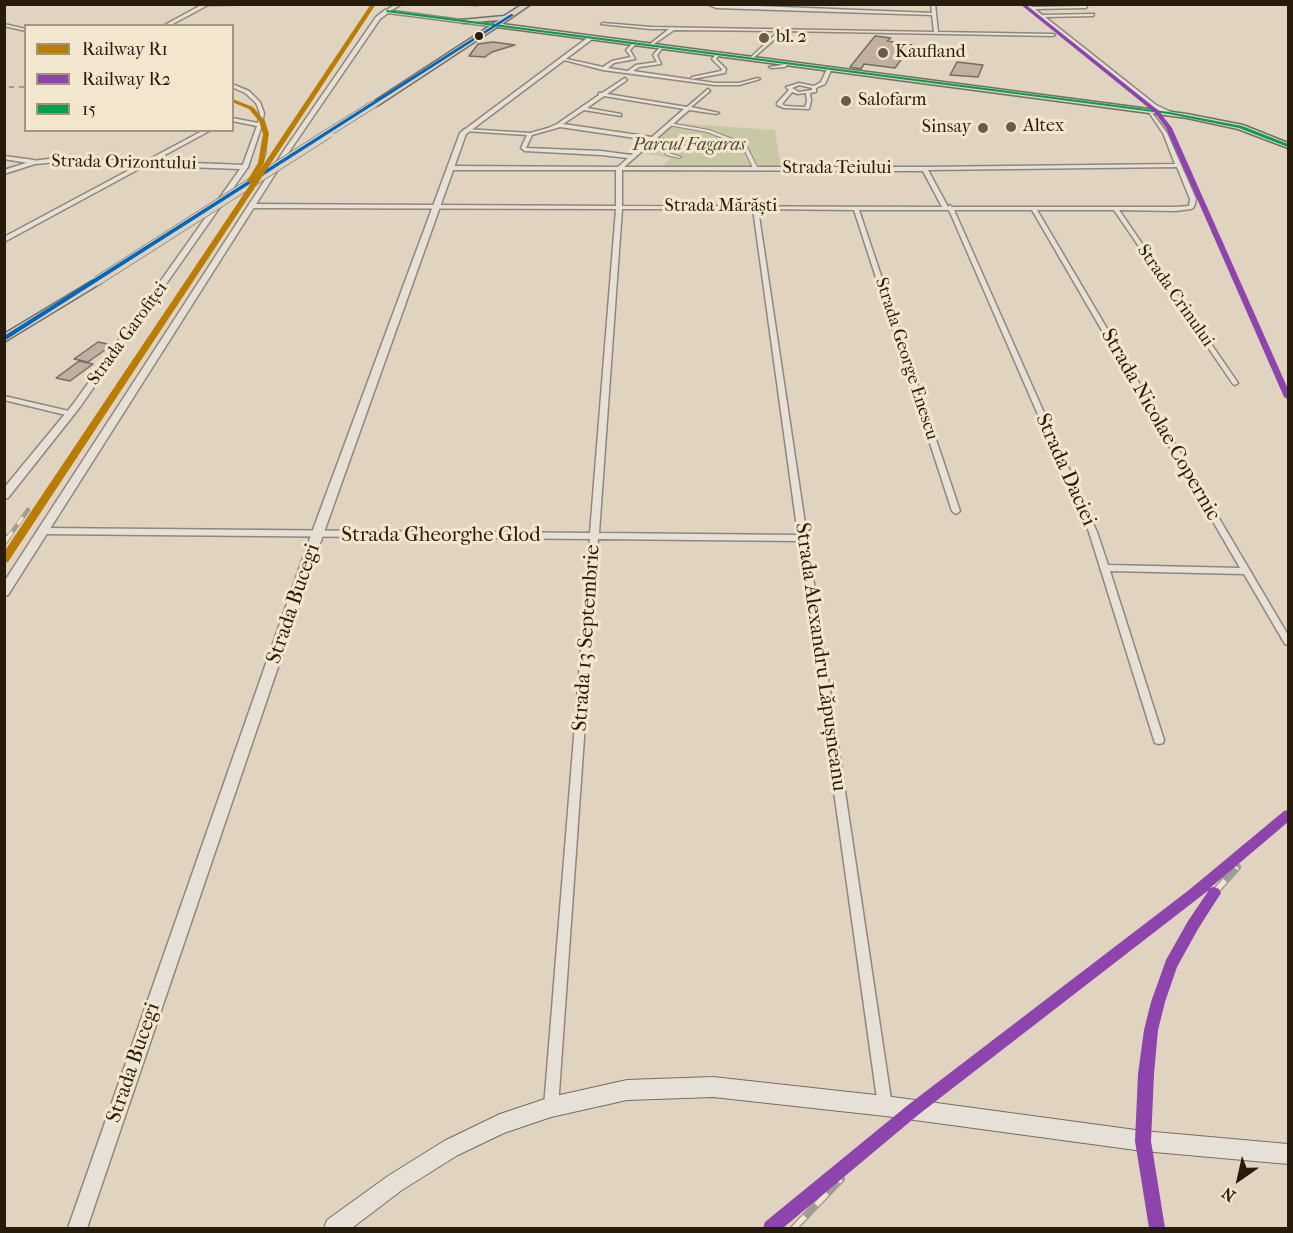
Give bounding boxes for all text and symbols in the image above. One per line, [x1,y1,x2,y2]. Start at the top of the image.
legend [24,24,234,132]
place label: bl. 2 [776,27,807,49]
unlabelled marker [473,30,485,42]
marker: bl. 2 [757,31,771,45]
text: Railway R1 [82,39,168,60]
place label: Kaufland [895,42,966,64]
marker: Kaufland [876,46,890,60]
text: Railway R2 [82,69,171,90]
place label: Salofarm [858,90,926,112]
marker: Salofarm [839,94,853,108]
text: 15 [82,99,96,120]
place label: Altex [1023,116,1064,138]
place label: Sinsay [922,117,971,139]
marker: Altex [1004,120,1018,134]
marker: Sinsay [976,121,990,135]
park label: Parcul Fagaras [633,135,745,157]
street label: Strada Orizontului [51,151,197,175]
street label: Strada Teiului [783,158,891,180]
street label: Strada Mărăști [665,196,777,218]
street label: Strada Crinului [1132,241,1218,351]
street label: Strada George Enescu [870,275,942,443]
street label: Strada Garofiței [83,278,173,390]
street label: Strada Nicolae Copernic [1095,324,1225,526]
street label: Strada Daciei [1029,410,1101,530]
street label: Strada Alexandru Lăpușneanu [789,521,851,793]
street label: Strada Gheorghe Glod [341,523,541,549]
street label: Strada Bucegi [262,541,326,667]
street label: Strada 13 Septembrie [568,544,606,732]
street label: Strada Bucegi [102,1000,166,1126]
north arrow [1209,1149,1269,1209]
text: N [1218,1183,1239,1206]

